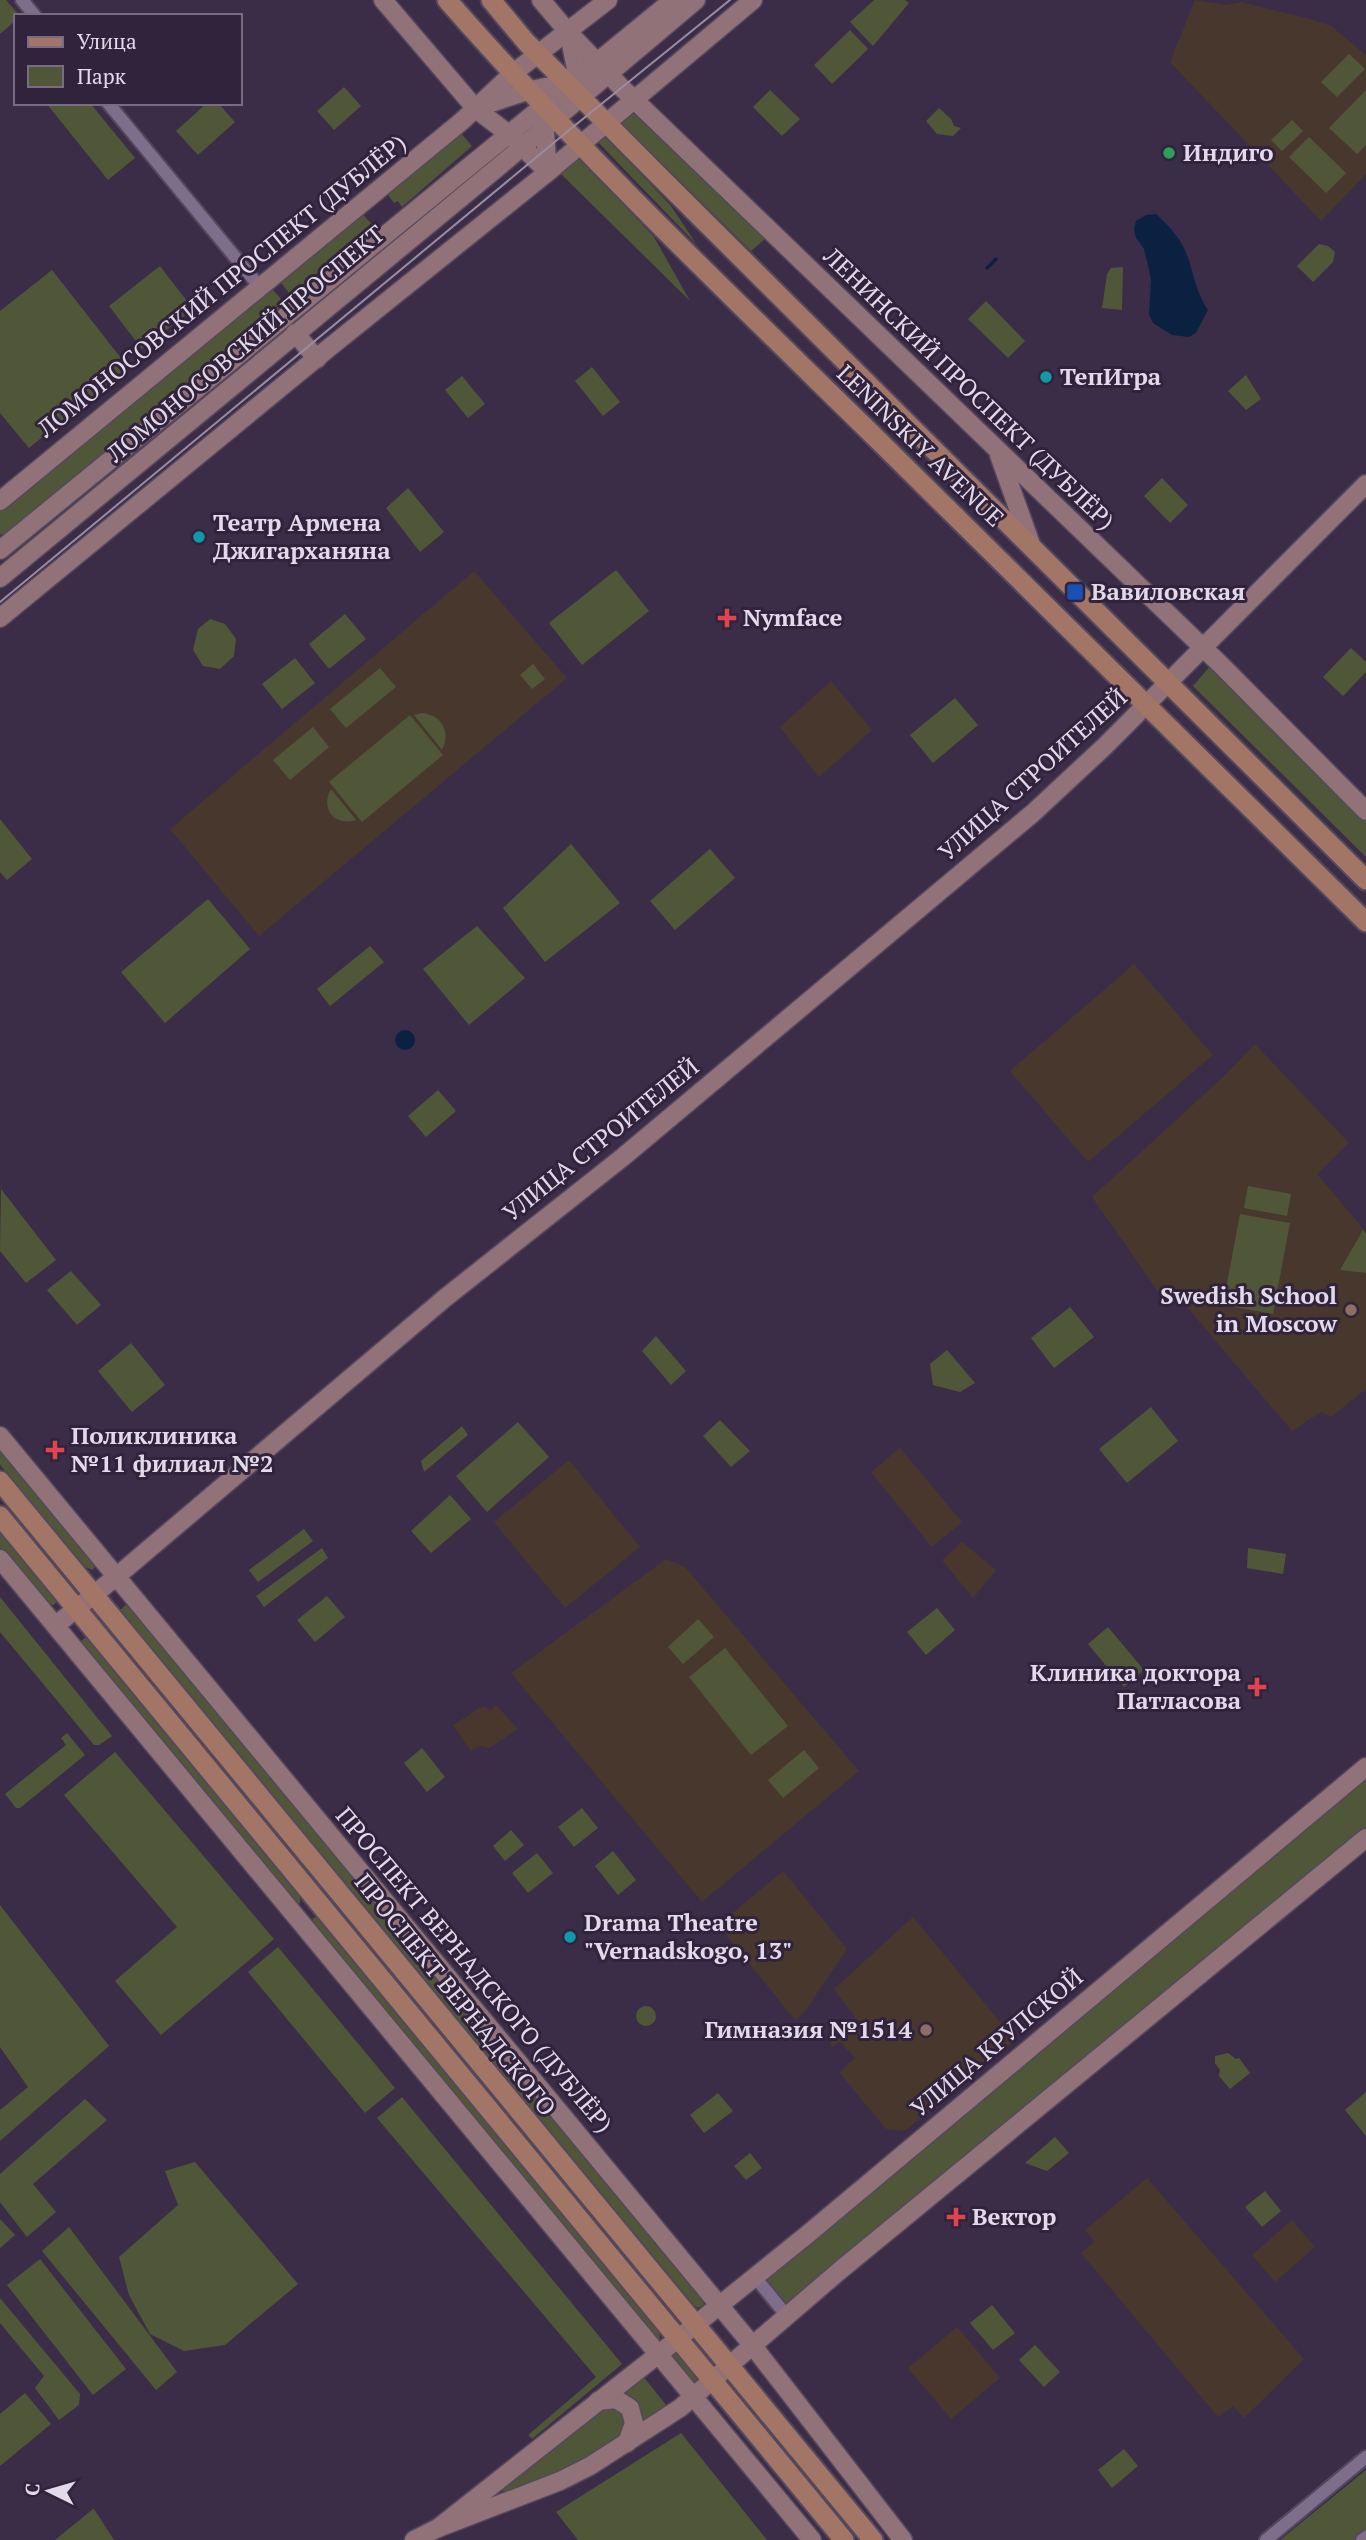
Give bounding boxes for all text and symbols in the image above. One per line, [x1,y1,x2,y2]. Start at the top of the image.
legend [14,14,242,105]
text: Улица [77,27,137,55]
text: Парк [77,62,127,90]
street label: ЛОМОНОСОВСКИЙ ПРОСПЕКТ (ДУБЛЁР) [32,128,412,444]
place label: Индиго [1183,136,1274,168]
marker: Индиго [1161,145,1177,161]
street label: ЛОМОНОСОВСКИЙ ПРОСПЕКТ [102,220,390,468]
street label: ЛЕНИНСКИЙ ПРОСПЕКТ (ДУБЛЁР) [817,240,1122,536]
street label: LENINSKIY AVENUE [830,357,1011,533]
place label: ТепИгра [1060,360,1162,392]
marker: ТепИгра [1038,369,1054,385]
place label: Театр Армена Джигарханяна [213,506,391,566]
marker: Театр Армена Джигарханяна [191,529,207,545]
place label: Вавиловская [1091,575,1245,607]
marker: Вавиловская [1065,582,1085,602]
place label: Nymface [743,601,842,633]
marker: Nymface [717,608,737,628]
street label: УЛИЦА СТРОИТЕЛЕЙ [931,681,1134,867]
street label: УЛИЦА СТРОИТЕЛЕЙ [496,1050,705,1228]
place label: Swedish School in Moscow [1160,1279,1338,1339]
marker: Swedish School in Moscow [1343,1302,1359,1318]
place label: Поликлиника №11 филиал №2 [71,1419,274,1479]
marker: Поликлиника №11 филиал №2 [45,1440,65,1460]
place label: Клиника доктора Патласова [1030,1656,1242,1716]
marker: Клиника доктора Патласова [1247,1677,1267,1697]
street label: ПРОСПЕКТ ВЕРНАДСКОГО (ДУБЛЁР) [329,1802,619,2138]
street label: ПРОСПЕКТ ВЕРНАДСКОГО [348,1868,562,2122]
place label: Drama Theatre "Vernadskogo, 13" [584,1906,792,1966]
marker: Drama Theatre "Vernadskogo, 13" [562,1929,578,1945]
street label: УЛИЦА КРУПСКОЙ [904,1961,1089,2124]
place label: Гимназия №1514 [704,2013,912,2045]
marker: Гимназия №1514 [918,2022,934,2038]
place label: Вектор [972,2200,1056,2232]
marker: Вектор [946,2207,966,2227]
north arrow [14,2456,84,2526]
text: С [19,2482,45,2497]

